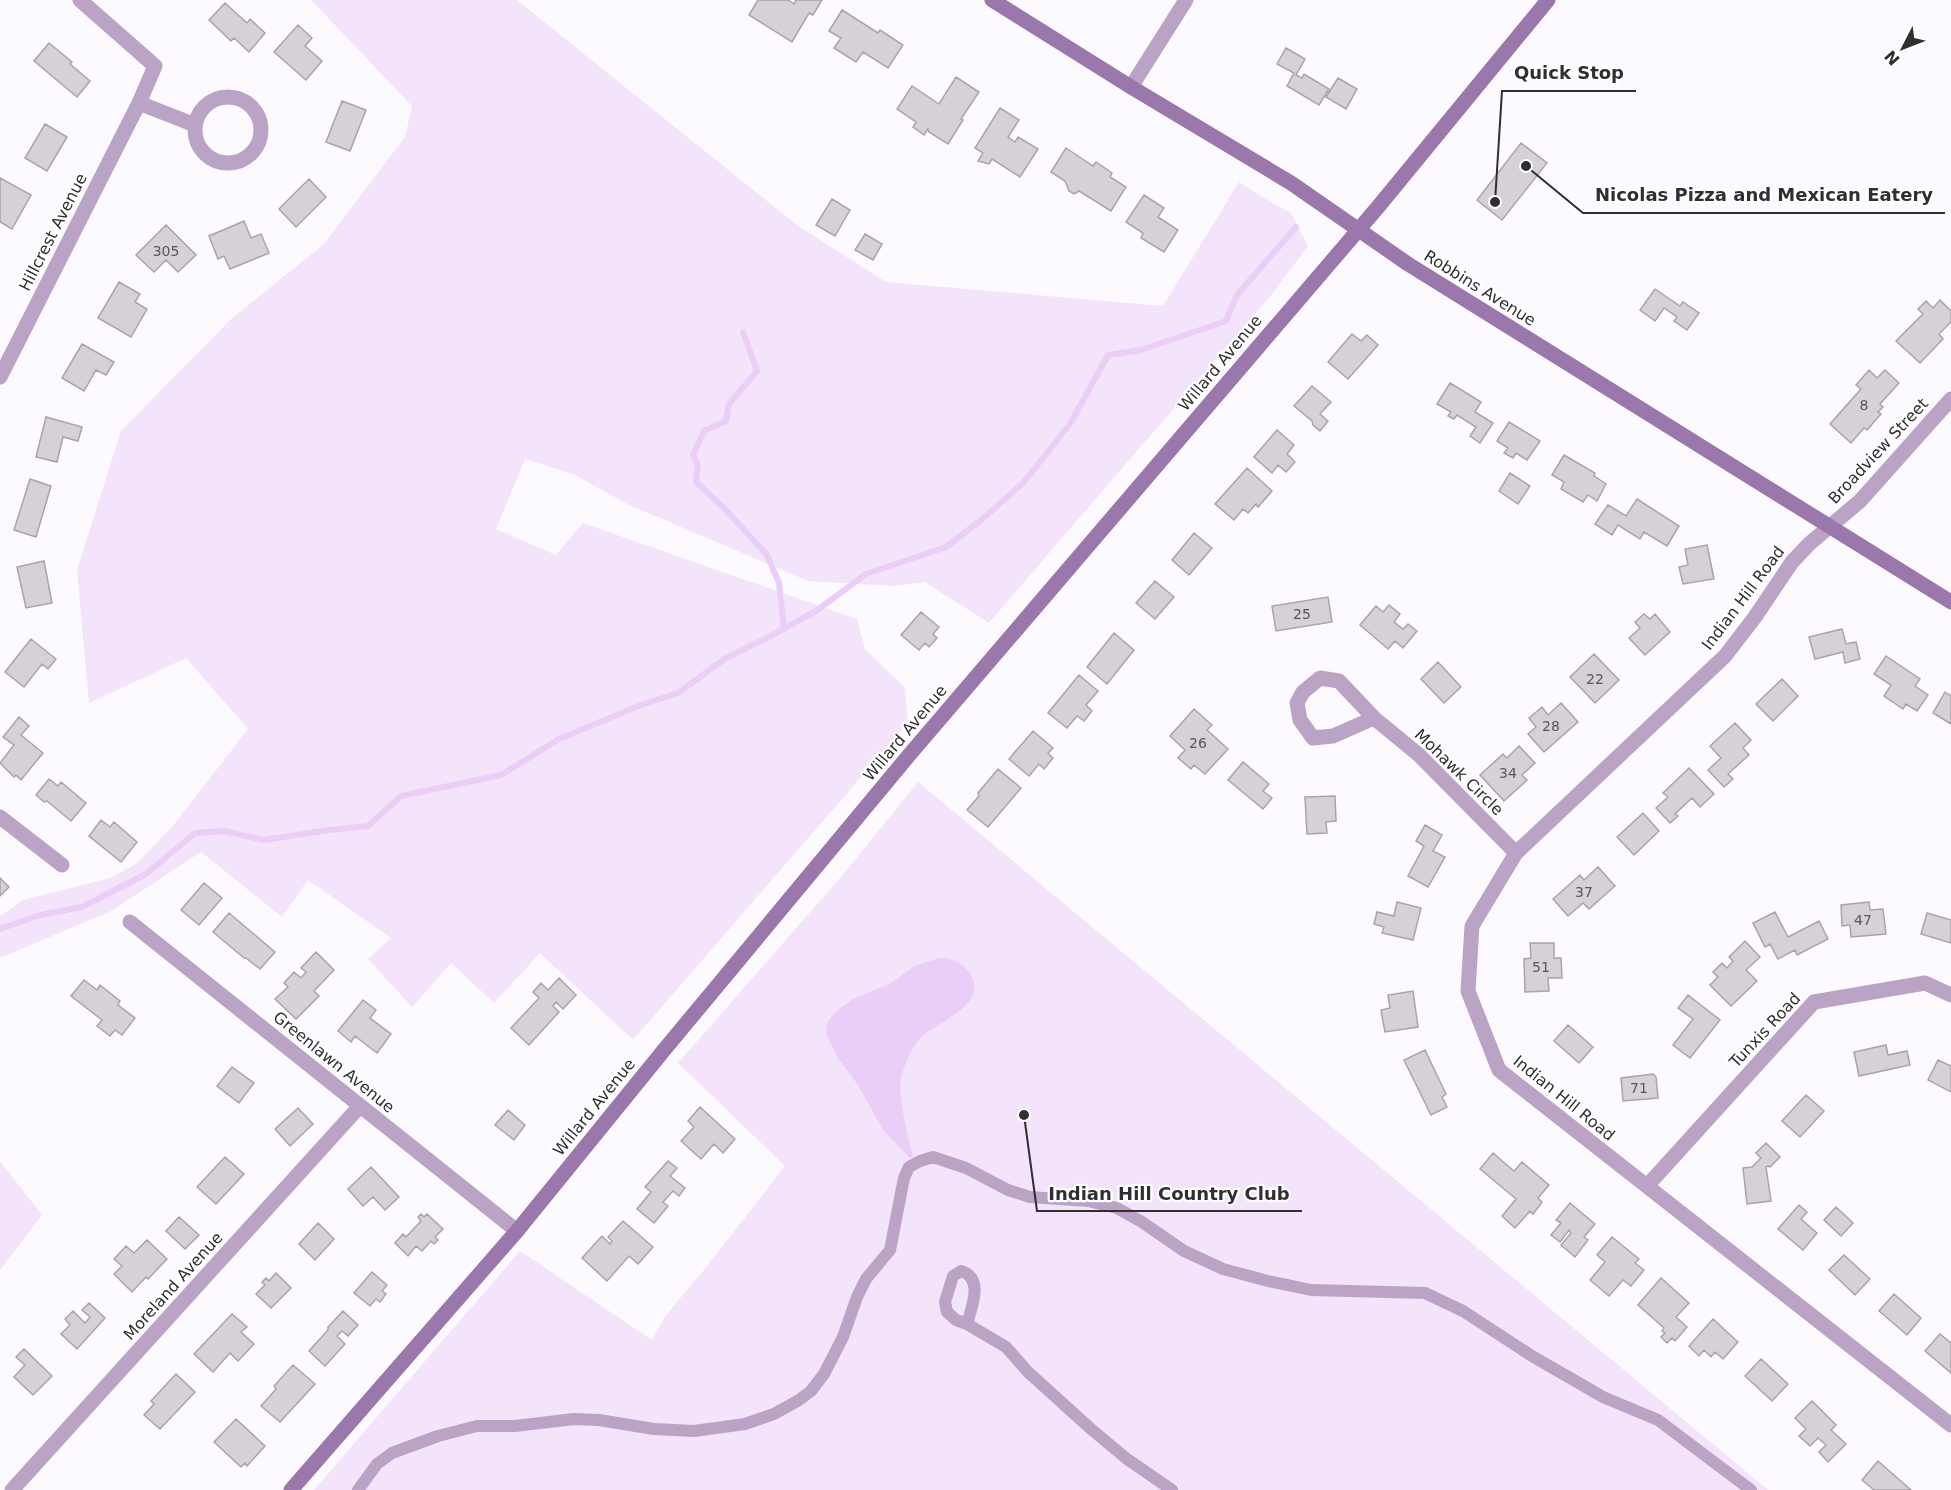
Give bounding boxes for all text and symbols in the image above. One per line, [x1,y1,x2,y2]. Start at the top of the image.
north arrow [1873,18,1933,78]
text: N [1881,46,1904,69]
callout: Quick Stop [1502,55,1636,91]
text: Quick Stop [1514,62,1624,83]
street label: Hillcrest Avenue [15,170,91,294]
callout: Nicolas Pizza and Mexican Eatery [1583,177,1945,213]
text: Nicolas Pizza and Mexican Eatery [1595,184,1933,205]
house number: 305 [153,243,179,259]
street label: Robbins Avenue [1421,246,1539,330]
street label: Willard Avenue [1174,311,1266,415]
street label: Broadview Street [1824,394,1932,508]
house number: 8 [1860,397,1868,413]
street label: Indian Hill Road [1698,542,1788,654]
house number: 25 [1293,606,1311,622]
house number: 22 [1586,671,1604,687]
street label: Willard Avenue [859,681,951,785]
house number: 28 [1542,718,1560,734]
street label: Mohawk Circle [1411,725,1507,819]
house number: 26 [1189,735,1207,751]
house number: 34 [1499,765,1517,781]
house number: 37 [1575,884,1593,900]
house number: 47 [1854,912,1872,928]
house number: 51 [1532,959,1550,975]
street label: Tunxis Road [1725,989,1804,1072]
street label: Greenlawn Avenue [270,1007,398,1117]
street label: Indian Hill Road [1509,1051,1619,1145]
street label: Willard Avenue [549,1055,639,1159]
house number: 71 [1630,1080,1648,1096]
callout: Indian Hill Country Club [1037,1175,1302,1211]
text: Indian Hill Country Club [1048,1183,1290,1204]
street label: Moreland Avenue [120,1228,226,1344]

